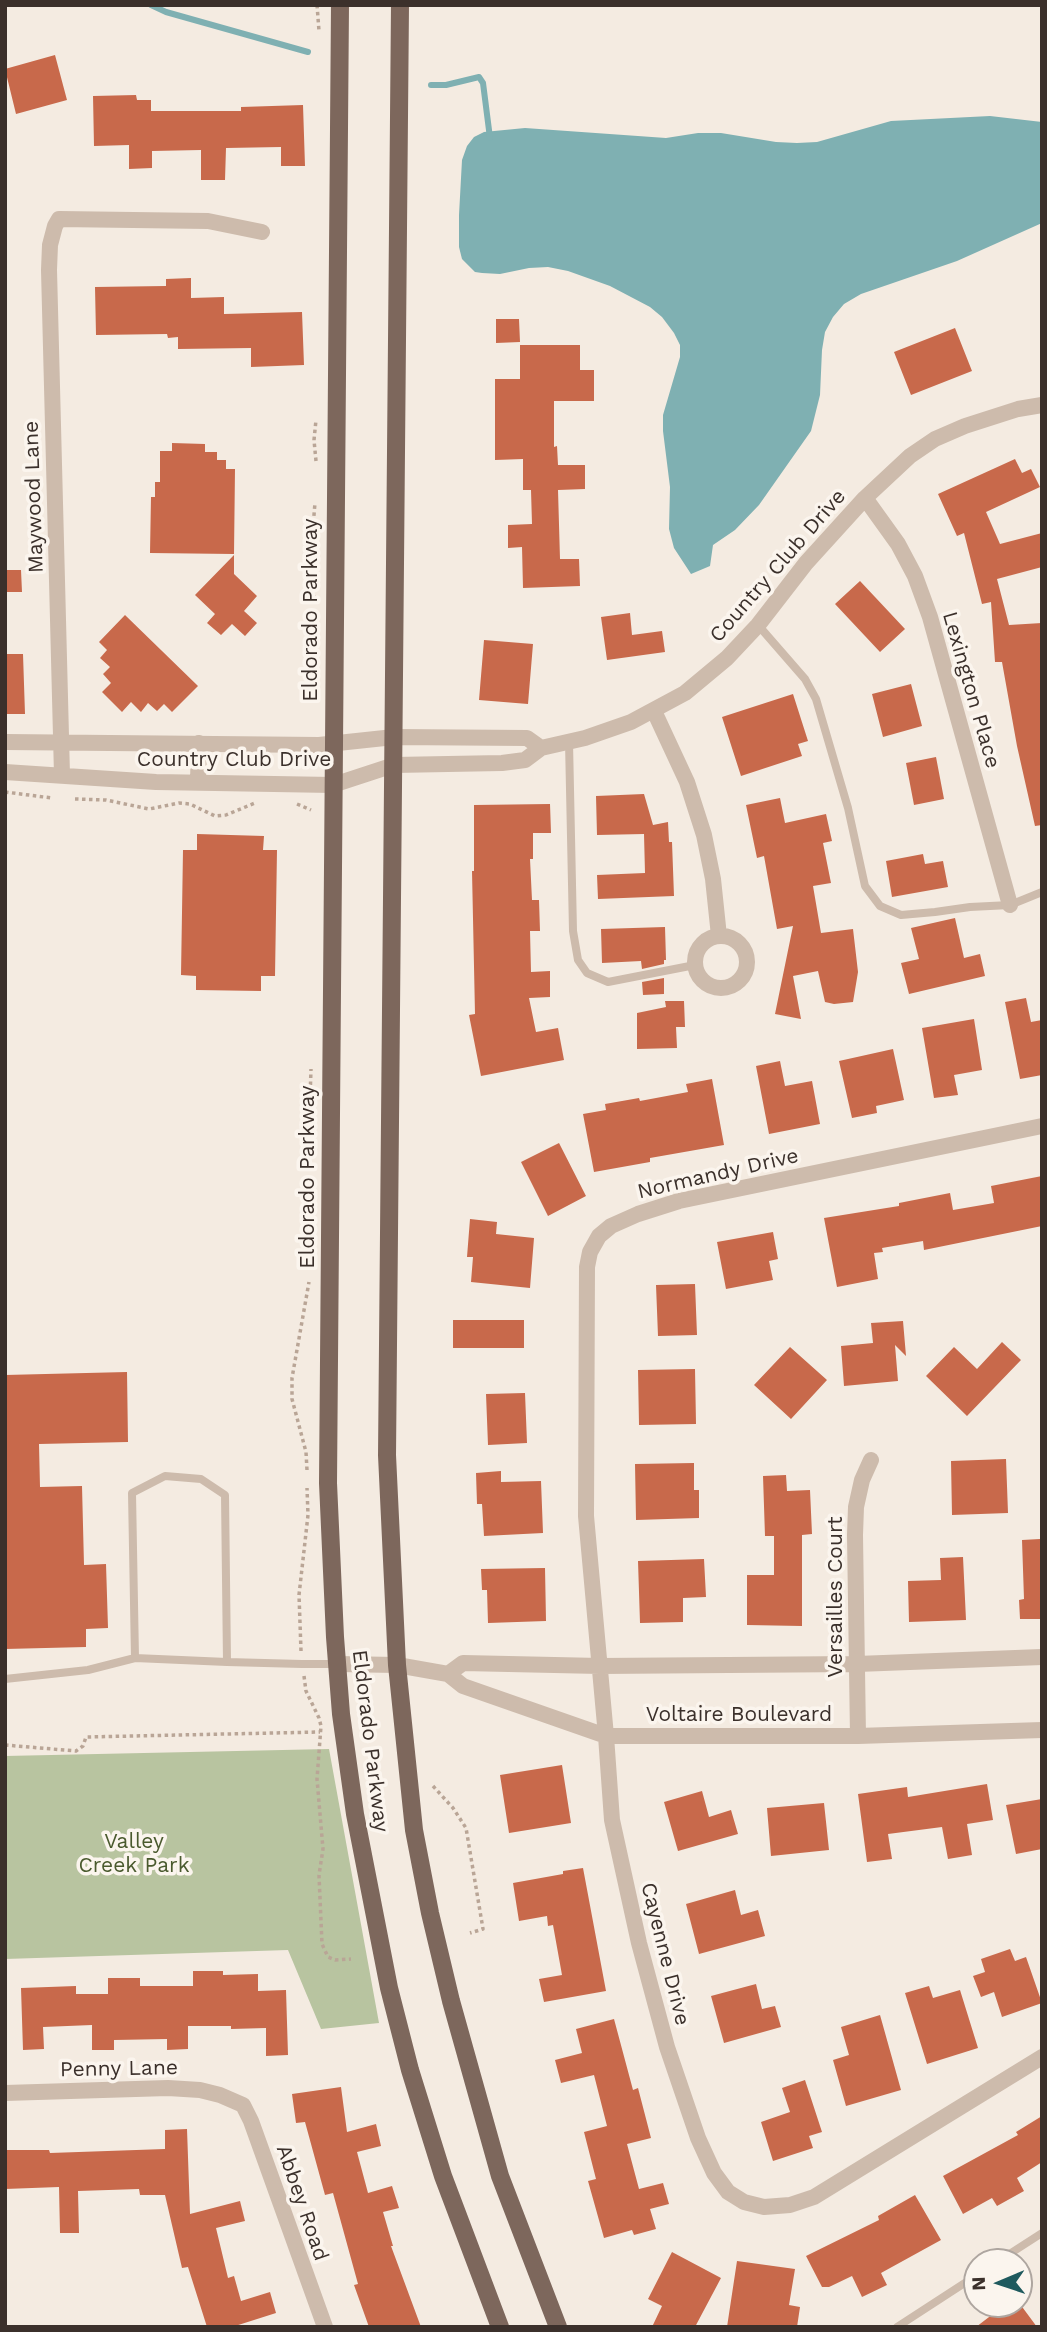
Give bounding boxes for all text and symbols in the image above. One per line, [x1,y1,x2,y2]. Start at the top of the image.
street label: Maywood Lane [19,420,49,574]
street label: Country Club Drive [705,484,851,648]
street label: Eldorado Parkway [298,518,324,702]
street label: Lexington Place [937,609,1005,771]
street label: Country Club Drive [137,747,331,773]
street label: Eldorado Parkway [295,1085,321,1269]
street label: Normandy Drive [635,1143,801,1205]
street label: Versailles Court [823,1516,849,1678]
street label: Eldorado Parkway [346,1649,394,1833]
street label: Voltaire Boulevard [646,1702,832,1728]
park label: Valley Creek Park [78,1829,190,1879]
street label: Cayenne Drive [635,1880,695,2028]
street label: Penny Lane [60,2055,178,2083]
street label: Abbey Road [270,2142,334,2264]
north arrow [963,2248,1033,2318]
text: N [967,2276,990,2291]

